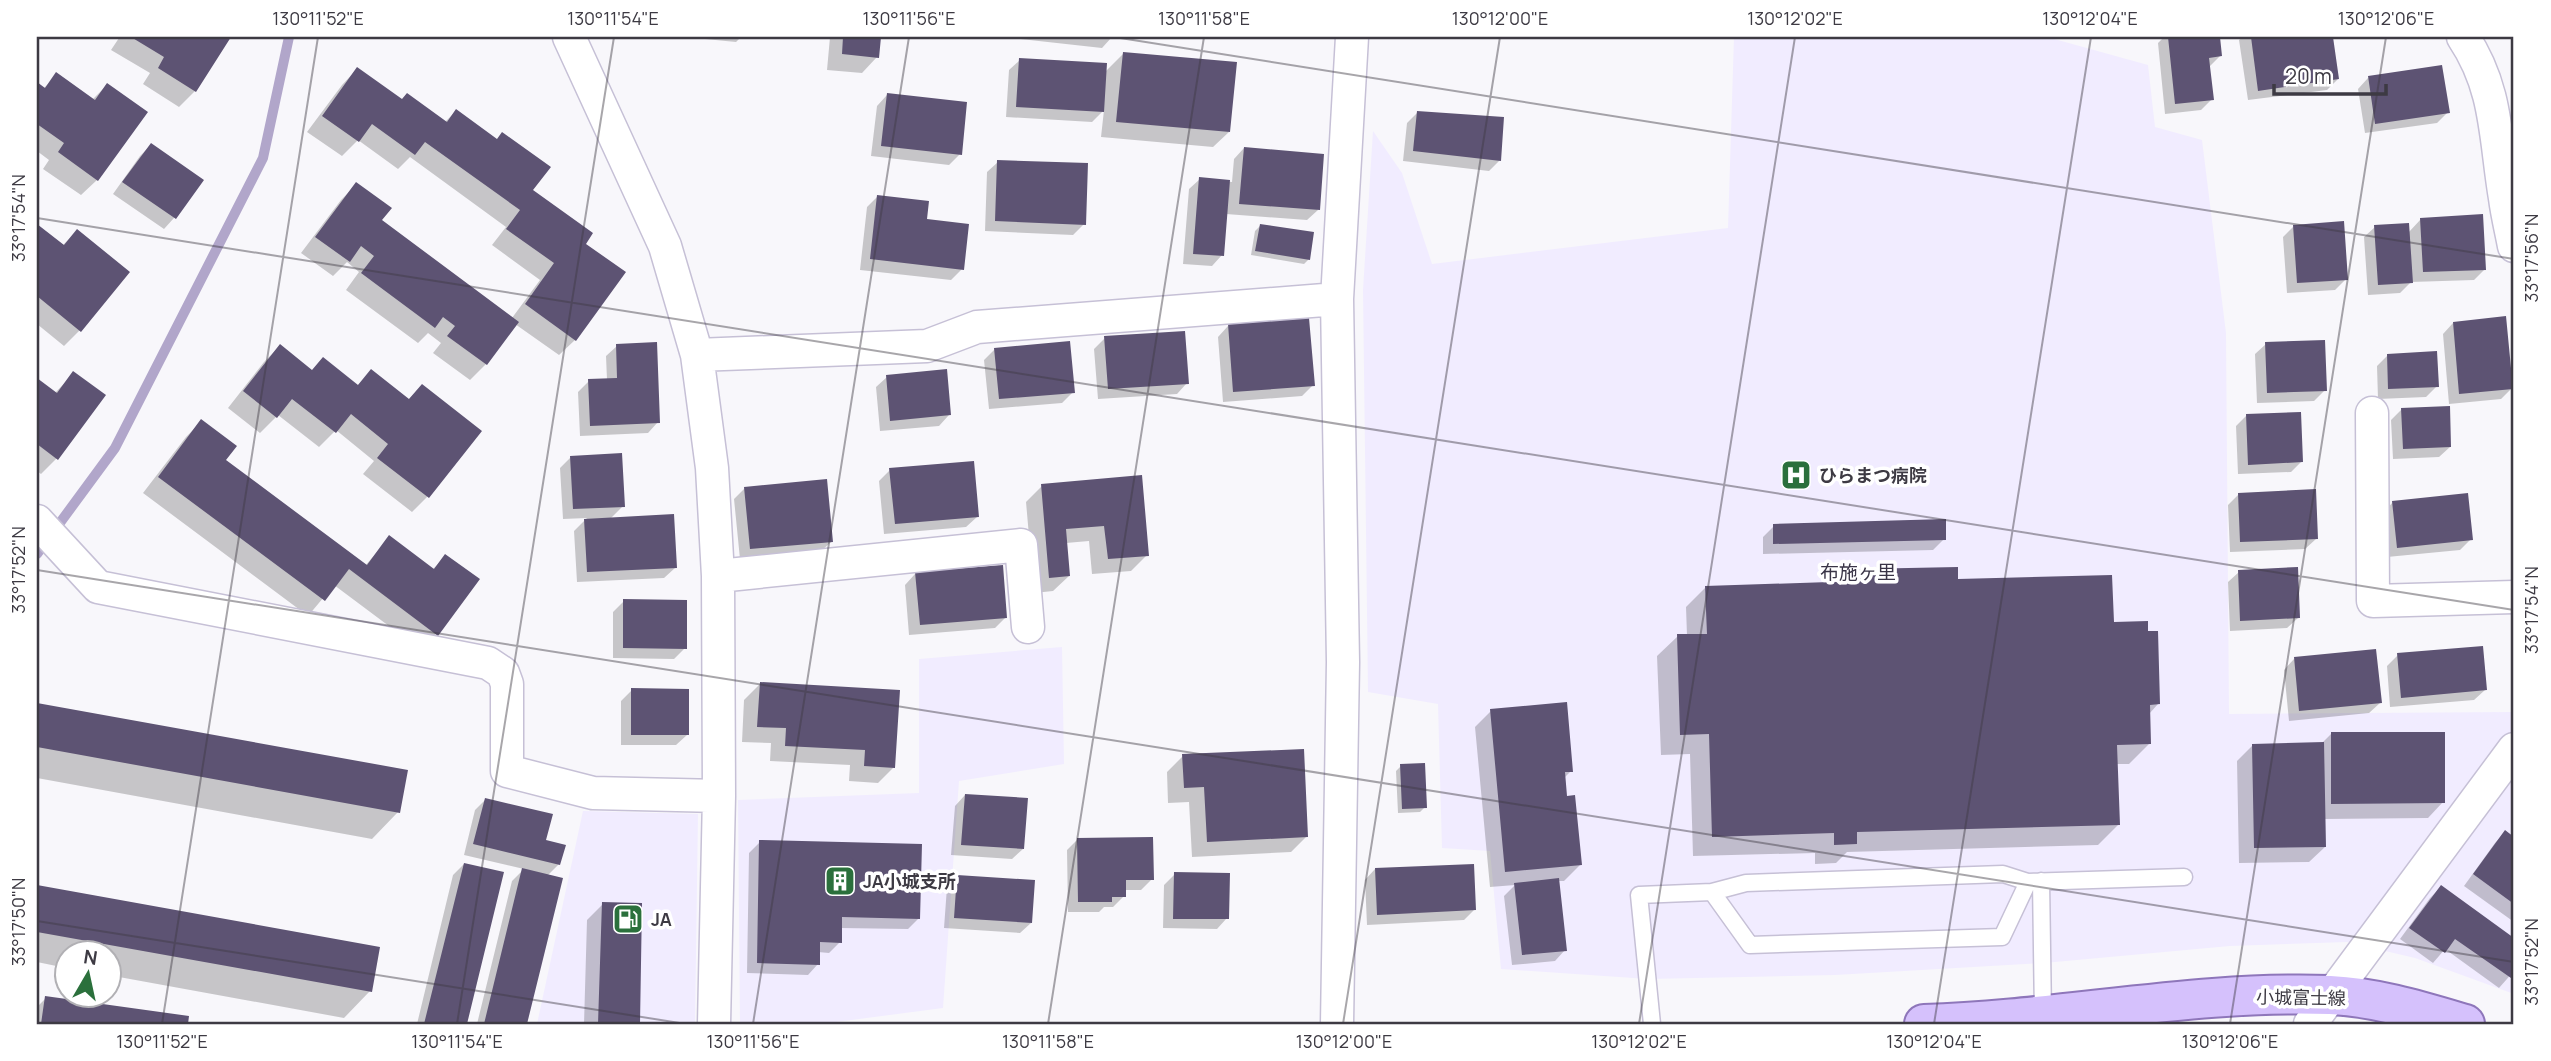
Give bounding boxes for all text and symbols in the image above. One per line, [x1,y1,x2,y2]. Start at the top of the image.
text: 130°11'52"E [272,6,364,30]
text: 130°11'54"E [567,6,659,30]
text: 130°11'56"E [863,6,955,30]
text: 130°11'58"E [1158,6,1250,30]
text: 130°12'00"E [1452,6,1548,30]
text: 130°12'02"E [1747,6,1843,30]
text: 130°12'04"E [2042,6,2138,30]
text: 130°12'06"E [2338,6,2434,30]
scale bar [2274,52,2386,96]
text: 20 m [2285,62,2332,90]
text: 33°17'54"N [6,174,30,262]
text: 33°17'56"N [2519,214,2543,302]
hospital icon: ひらまつ病院 [1779,458,1813,492]
place label: ひらまつ病院 [1819,463,1927,487]
text: 33°17'52"N [6,526,30,614]
district label: 布施ヶ里 [1820,559,1896,585]
text: 33°17'54"N [2519,566,2543,654]
building icon: JA小城支所 [823,864,857,898]
place label: JA小城支所 [863,869,956,893]
text: 33°17'50"N [6,878,30,966]
fuel station icon: JA [611,902,645,936]
place label: JA [651,907,672,931]
text: 33°17'52"N [2519,918,2543,1006]
north arrow [52,939,122,1009]
text: N [82,943,99,971]
street label: 小城富士線 [2256,984,2346,1010]
text: 130°11'52"E [116,1029,208,1053]
text: 130°11'54"E [411,1029,503,1053]
text: 130°11'56"E [707,1029,799,1053]
text: 130°11'58"E [1002,1029,1094,1053]
text: 130°12'00"E [1296,1029,1392,1053]
text: 130°12'02"E [1591,1029,1687,1053]
text: 130°12'04"E [1886,1029,1982,1053]
text: 130°12'06"E [2182,1029,2278,1053]

